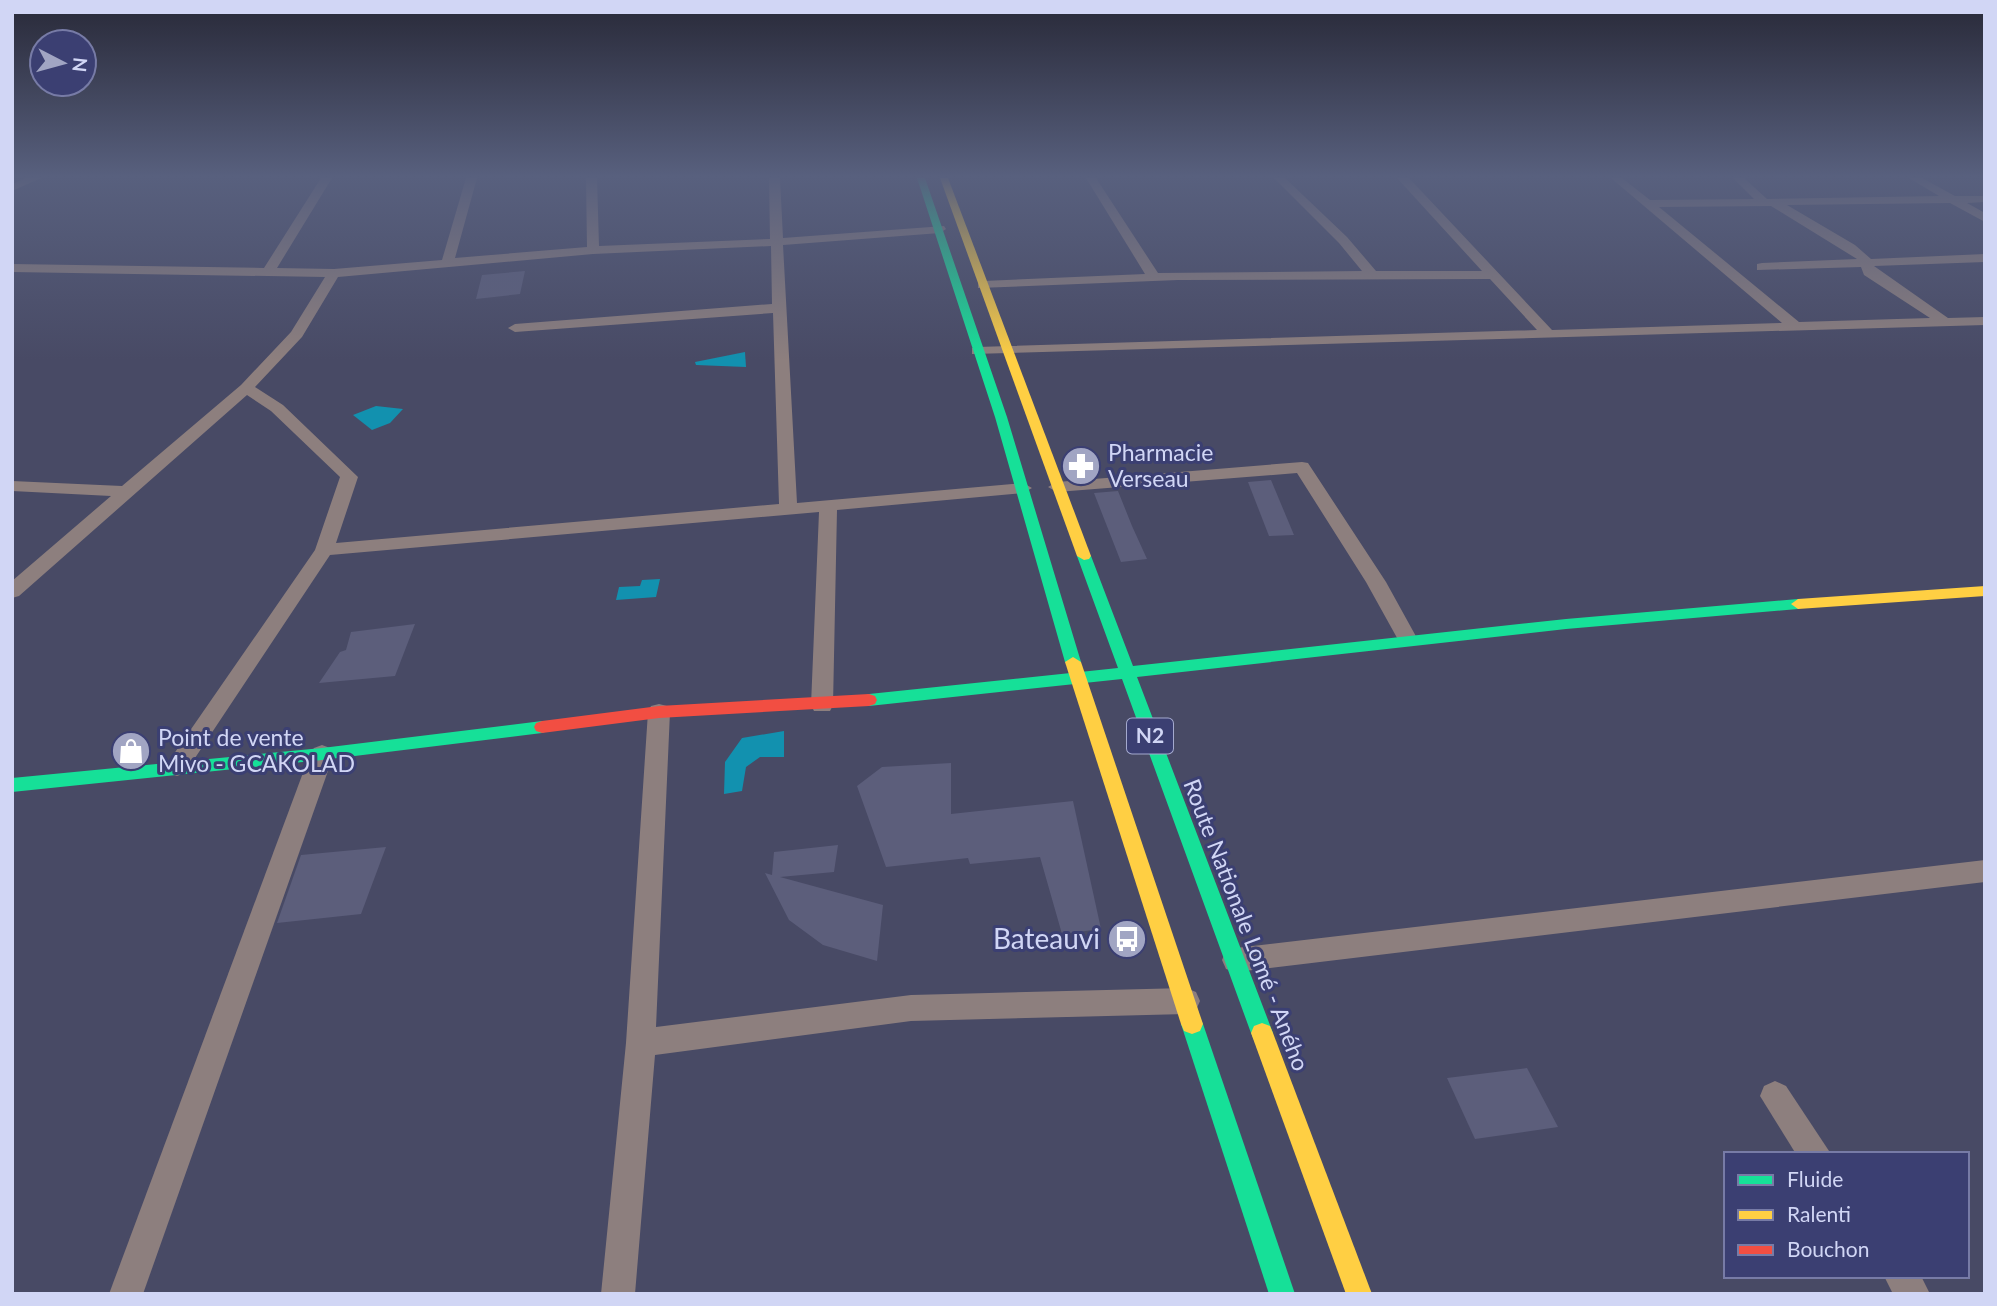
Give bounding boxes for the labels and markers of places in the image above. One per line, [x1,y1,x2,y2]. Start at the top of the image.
place label: Pharmacie Verseau [1108,438,1213,492]
pharmacy icon: Pharmacie Verseau [1060,445,1102,487]
place label: Point de vente Mivo - GCAKOLAD [158,723,355,777]
shop icon: Point de vente Mivo - GCAKOLAD [110,730,152,772]
bus stop icon: Bateauvi [1106,918,1148,960]
place label: Bateauvi [993,921,1100,955]

